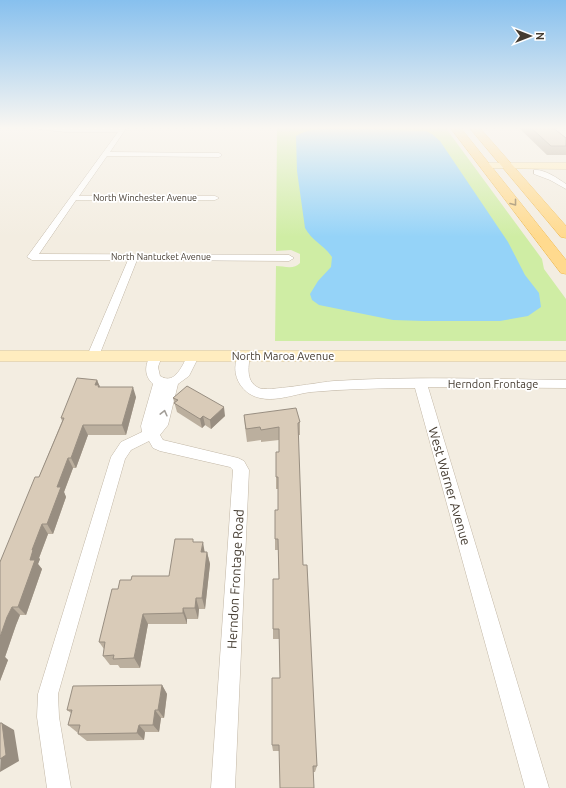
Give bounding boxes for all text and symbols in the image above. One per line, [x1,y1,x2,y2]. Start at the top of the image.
north arrow [510,16,550,56]
text: N [534,32,546,40]
street label: North Winchester Avenue [93,193,197,203]
one-way arrow [510,199,517,206]
street label: North Nantucket Avenue [111,252,211,262]
street label: North Maroa Avenue [232,350,334,362]
street label: Herndon Frontage [448,378,538,390]
one-way arrow [160,410,168,416]
street label: West Warner Avenue [426,425,474,547]
street label: Herndon Frontage Road [224,509,246,649]

